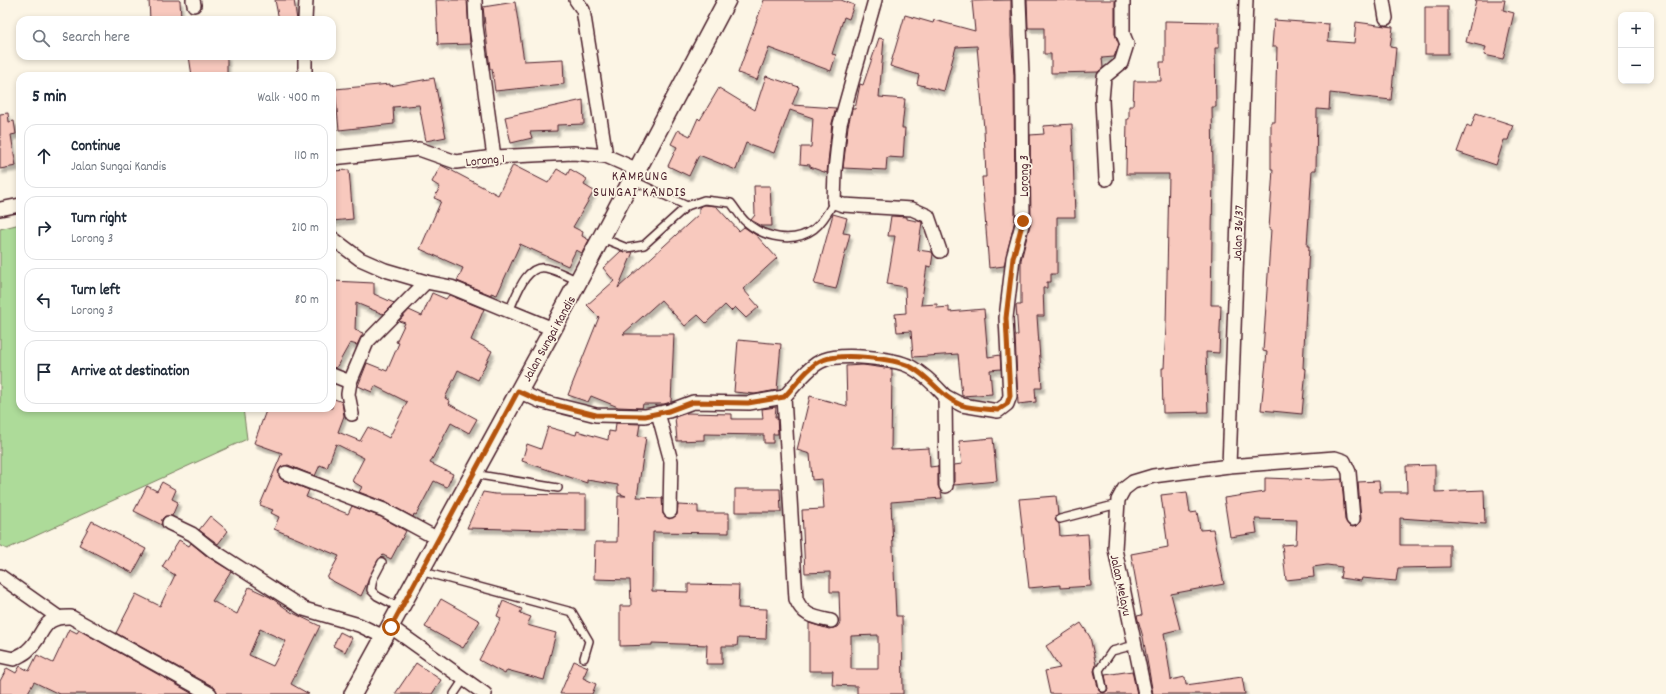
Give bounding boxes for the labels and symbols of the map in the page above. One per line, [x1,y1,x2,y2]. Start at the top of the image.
street label: Lorong 1 [465,150,506,173]
street label: Lorong 3 [1016,155,1035,197]
district label: KAMPUNG SUNGAI KANDIS [593,167,687,203]
street label: Jalan 36/37 [1229,205,1250,261]
route end [1014,212,1032,230]
street label: Jalan Sungai Kandis [519,293,582,386]
street label: Jalan Melayu [1104,553,1135,618]
route start [382,618,400,636]

